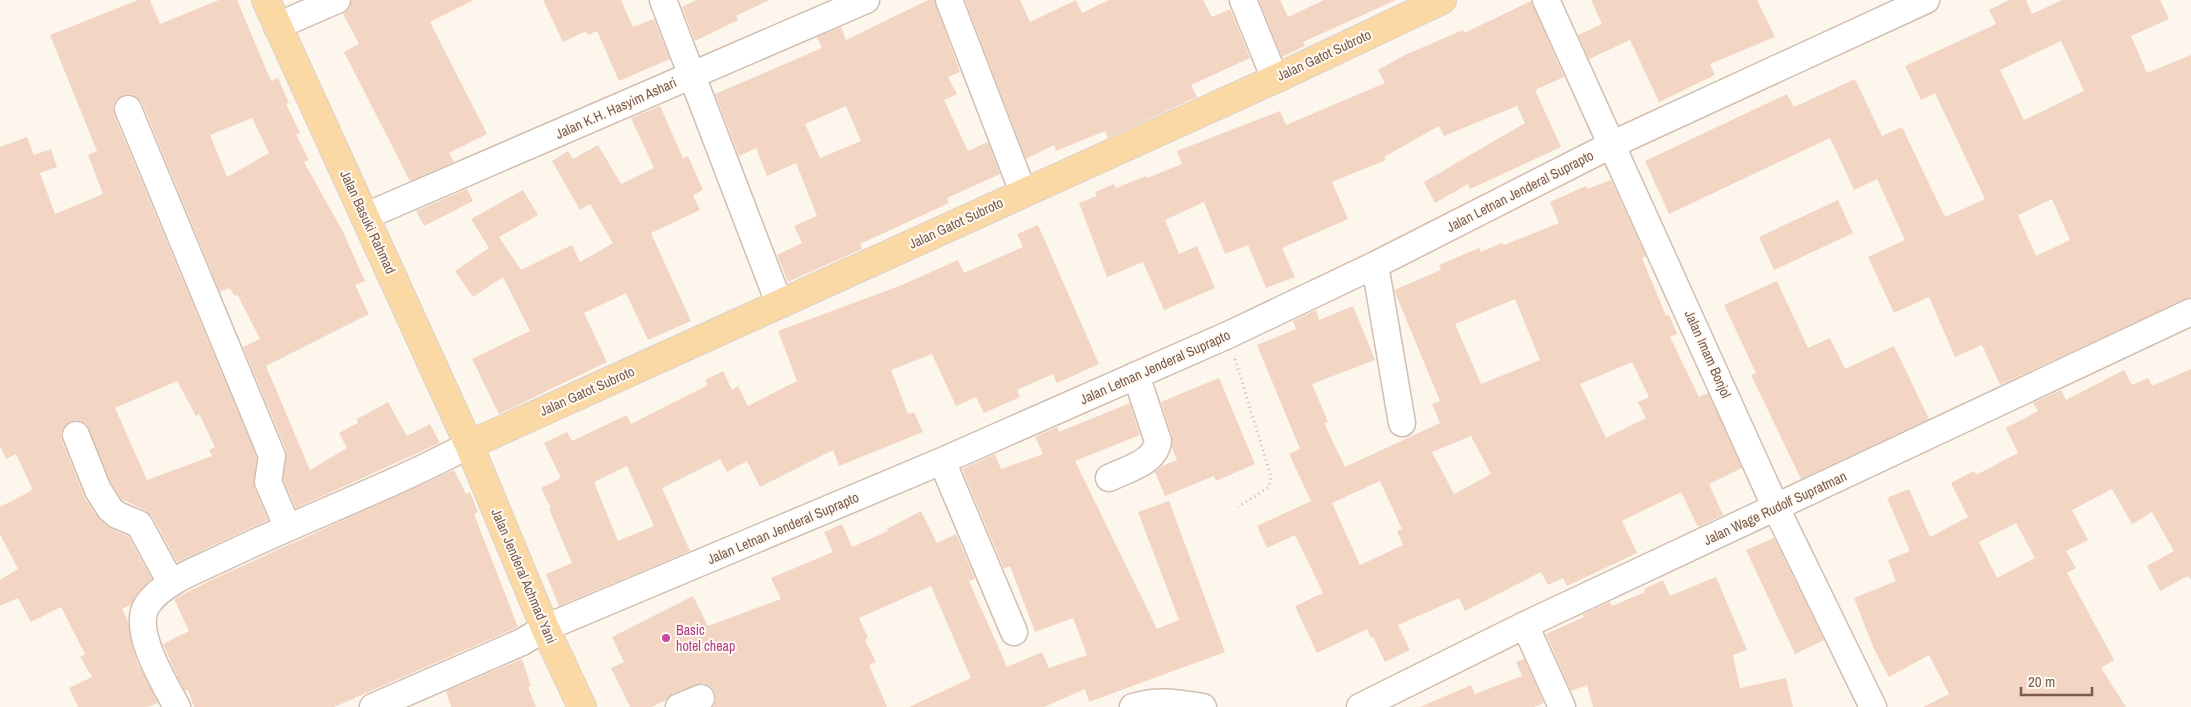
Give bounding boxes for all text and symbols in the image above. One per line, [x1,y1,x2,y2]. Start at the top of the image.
street label: Jalan Gatot Subroto [1274,25,1374,85]
street label: Jalan K.H. Hasyim Ashari [553,73,679,143]
street label: Jalan Letnan Jenderal Suprapto [1443,146,1597,236]
street label: Jalan Basuki Rahmad [336,167,400,277]
street label: Jalan Gatot Subroto [906,193,1006,253]
street label: Jalan Imam Bonjol [1681,307,1735,401]
street label: Jalan Letnan Jenderal Suprapto [1077,326,1233,408]
street label: Jalan Gatot Subroto [537,362,637,420]
street label: Jalan Wage Rudolf Supratman [1701,467,1849,549]
street label: Jalan Letnan Jenderal Suprapto [705,488,861,568]
street label: Jalan Jenderal Achmad Yani [487,506,561,646]
place label: Basic hotel cheap [676,621,735,655]
marker: Basic hotel cheap [660,632,672,644]
scale bar [2021,664,2092,696]
text: 20 m [2028,671,2055,692]

